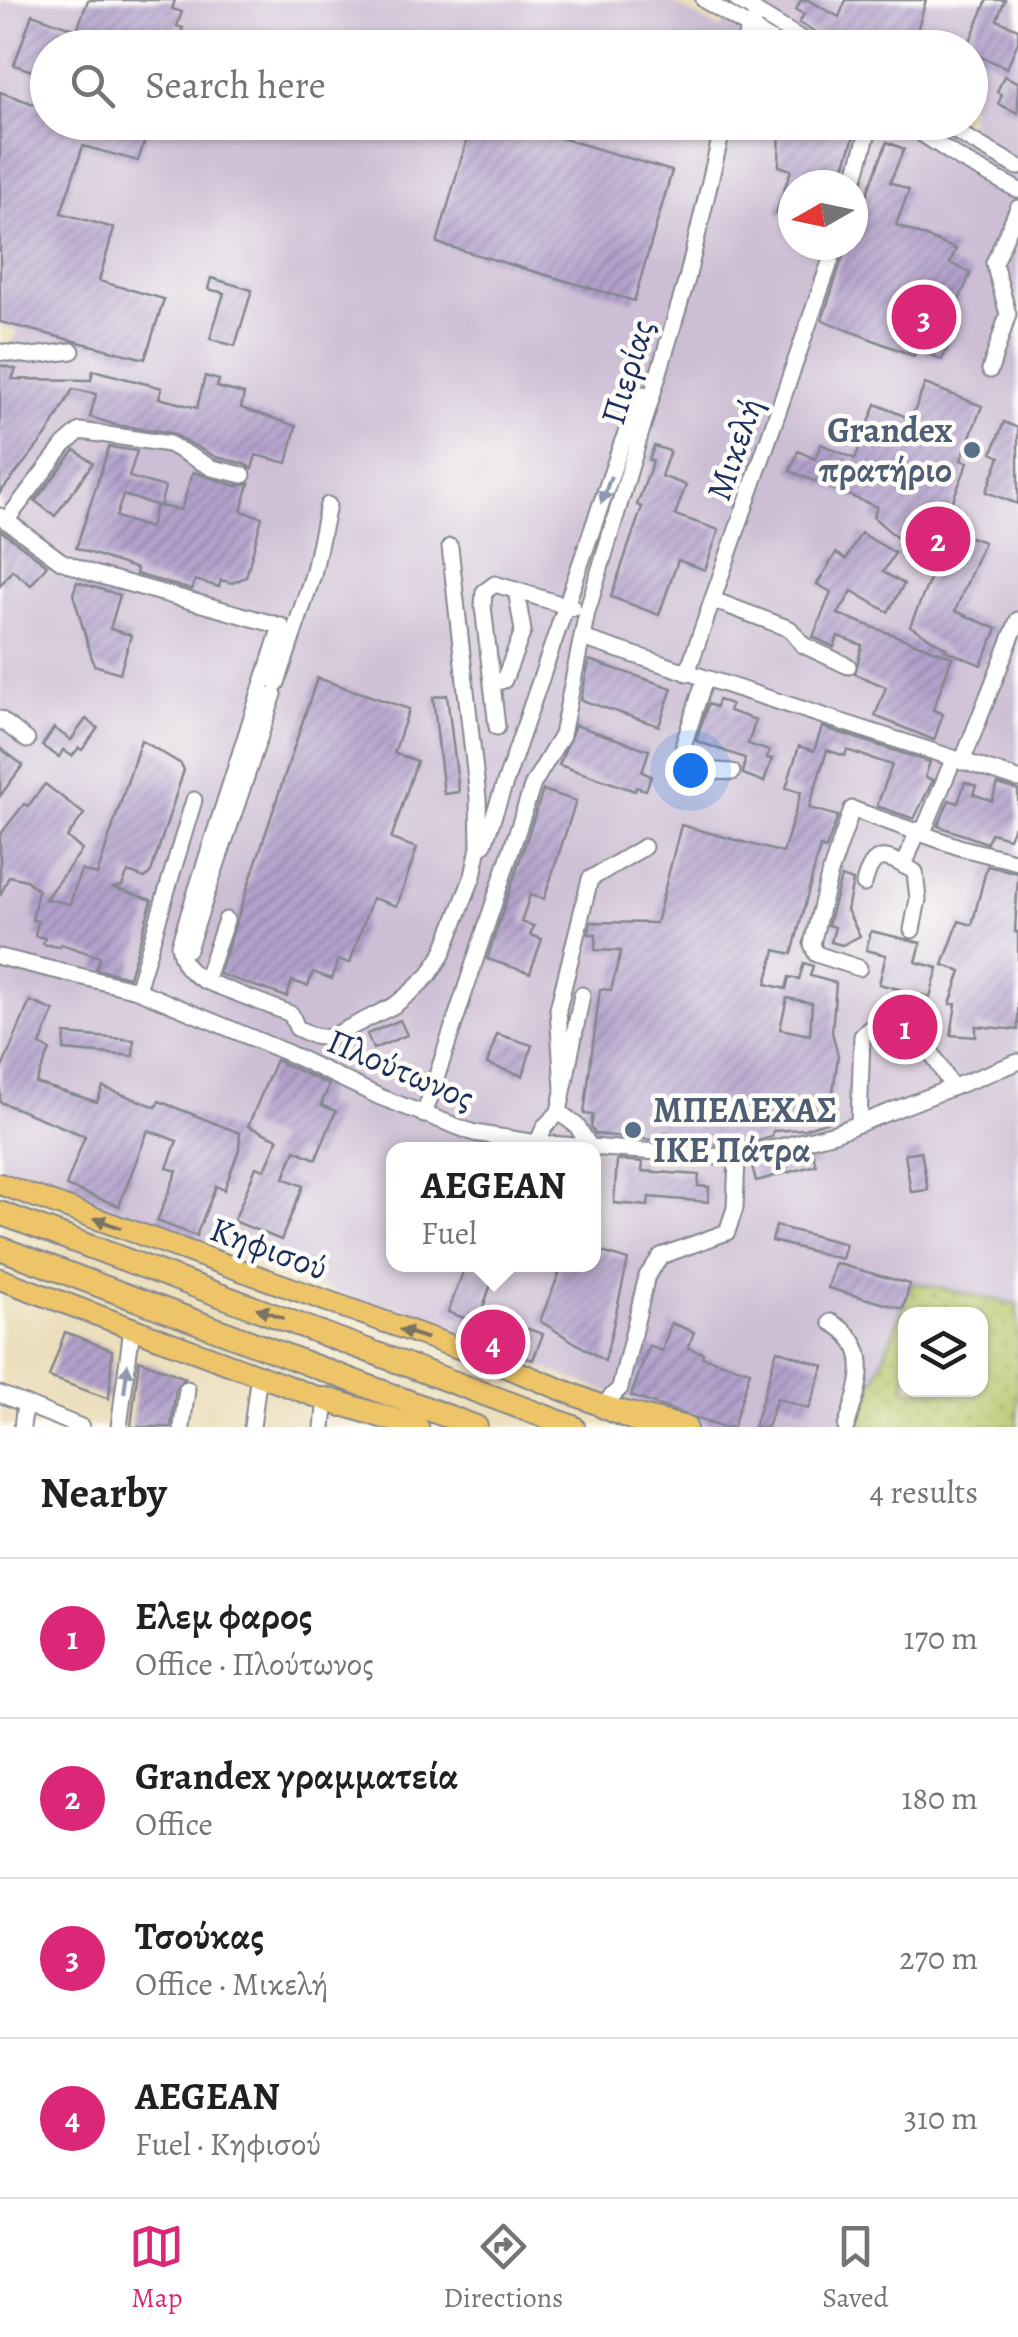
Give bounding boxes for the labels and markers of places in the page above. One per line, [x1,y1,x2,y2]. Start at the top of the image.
pin: 3 [892,280,956,354]
place label: Grandex πρατήριο [819,406,953,494]
marker: Grandex πρατήριο [961,439,983,461]
pin: 2 [906,502,970,576]
pin: 1 [872,990,938,1064]
place label: ΜΠΕΛΕΧΑΣ ΙΚΕ Πάτρα [653,1086,837,1174]
marker: ΜΠΕΛΕΧΑΣ ΙΚΕ Πάτρα [622,1119,644,1141]
pin: 4 [460,1304,526,1380]

